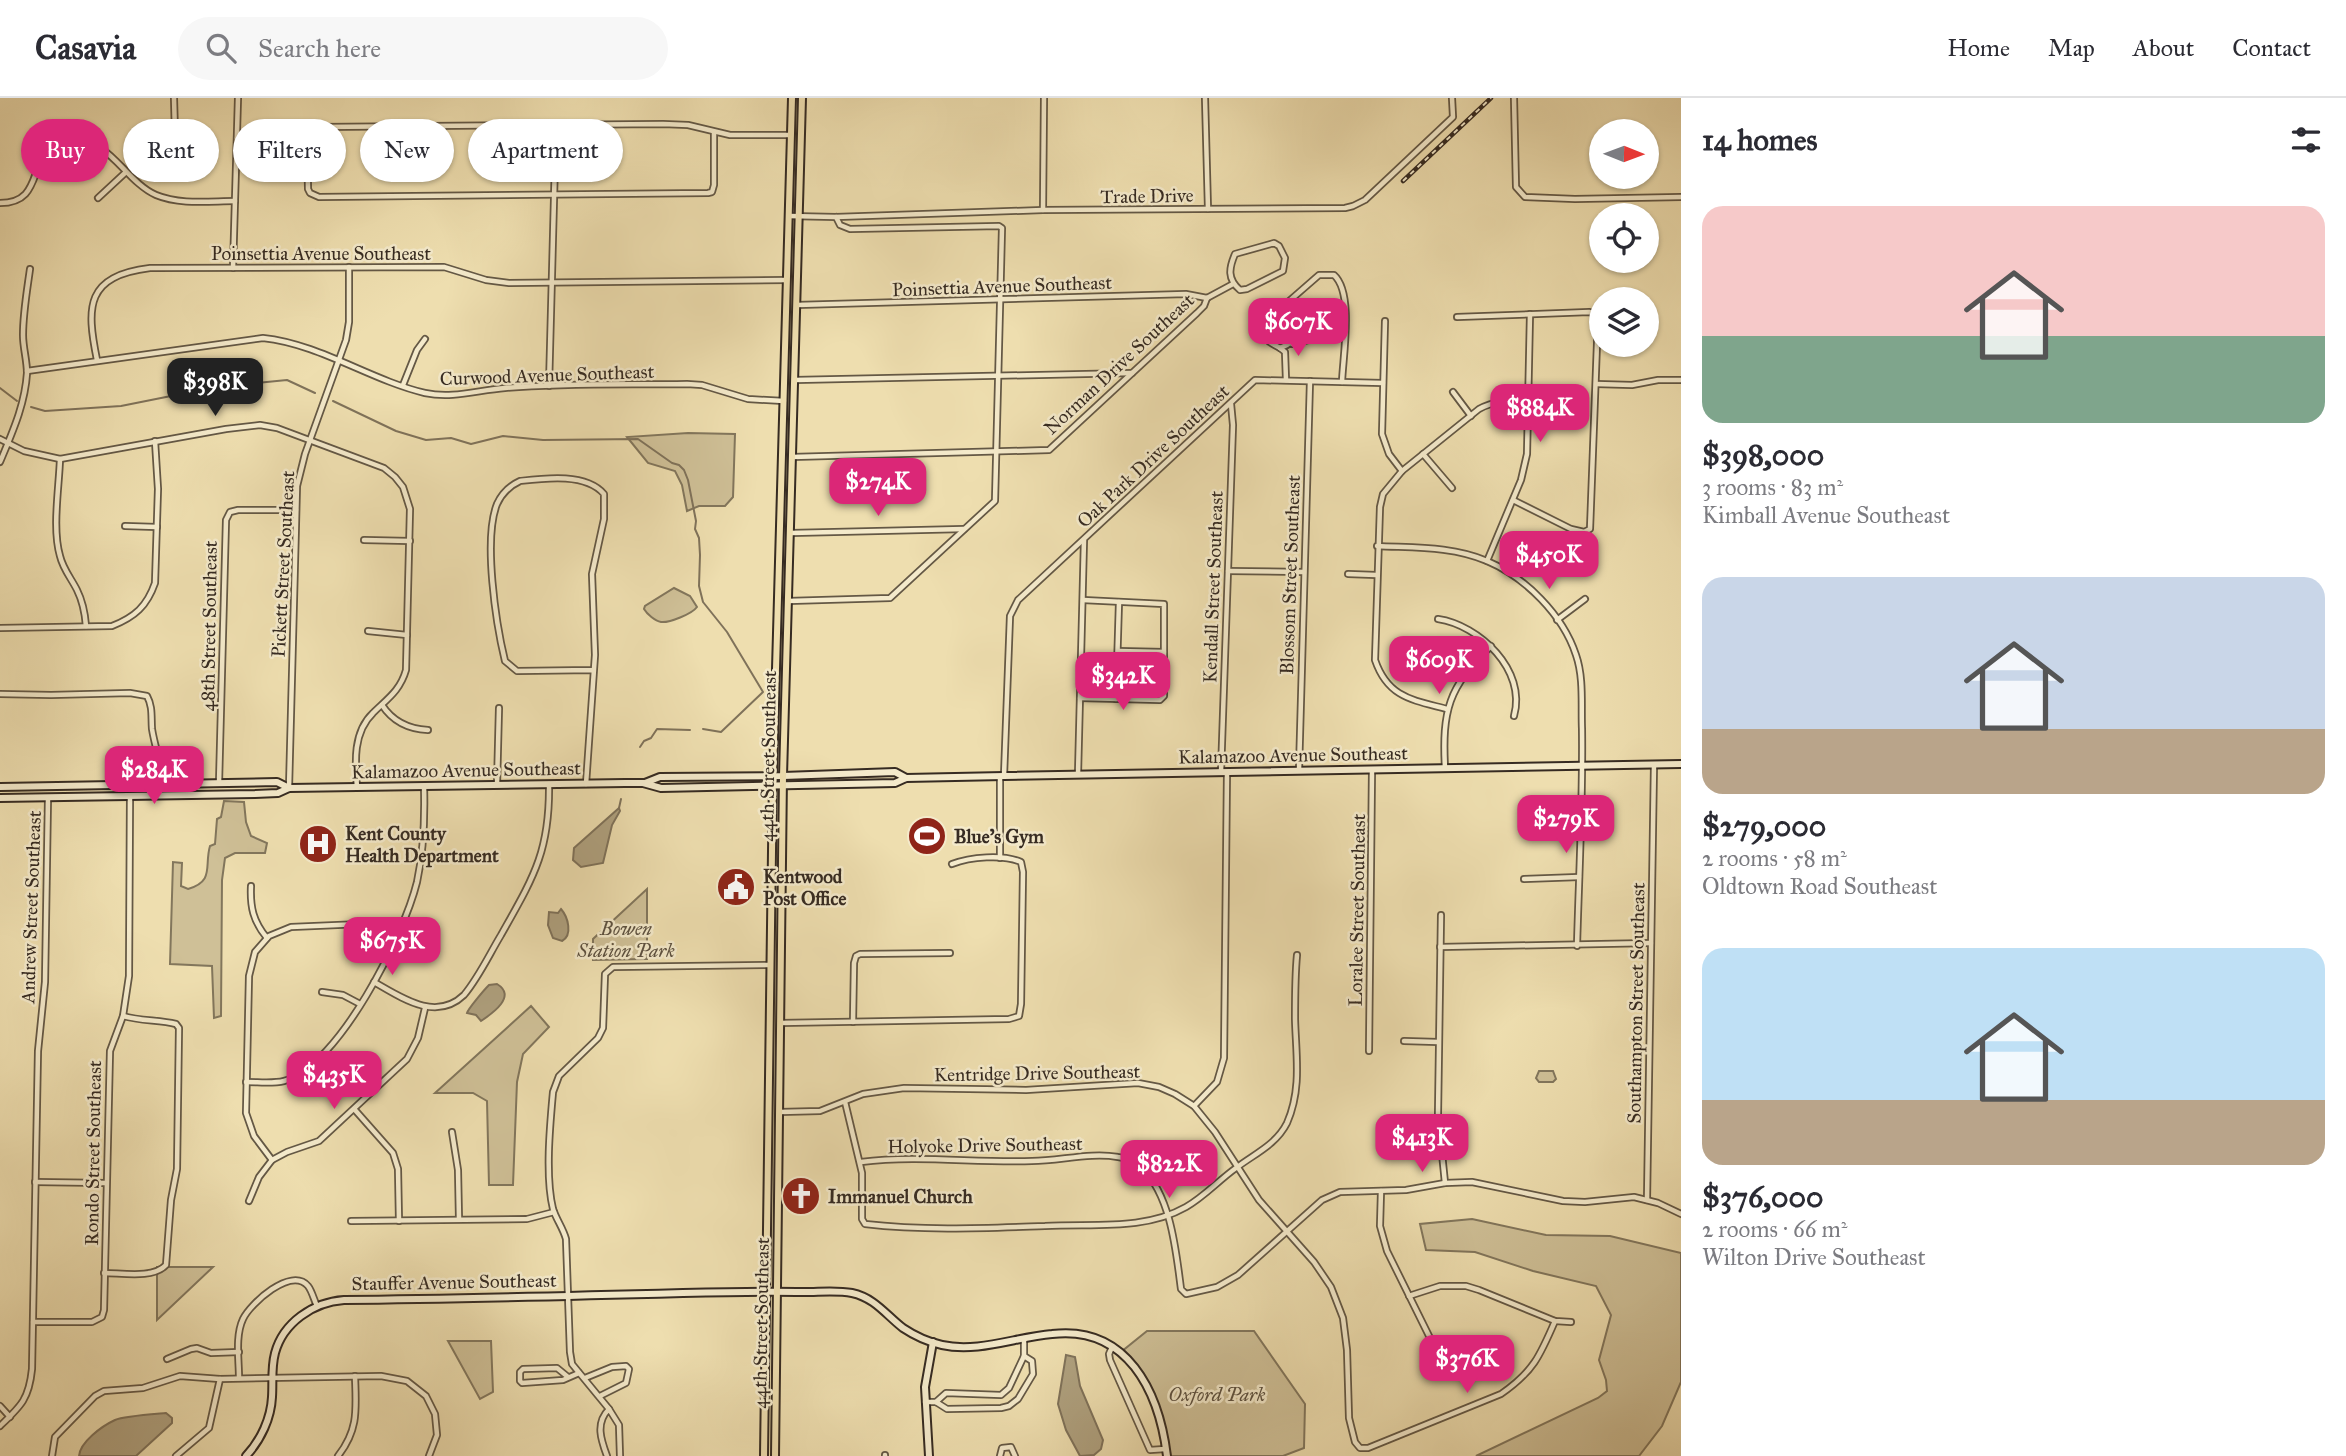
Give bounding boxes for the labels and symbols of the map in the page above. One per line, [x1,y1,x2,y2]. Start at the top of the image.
north arrow [1589,119,1659,189]
street label: Trade Drive [1100,184,1194,208]
street label: Poinsettia Avenue Southeast [211,242,431,265]
street label: Poinsettia Avenue Southeast [892,271,1113,301]
street label: Norman Drive Southeast [1039,288,1199,439]
pin: $607K [1249,299,1347,358]
pin: $398K [166,358,264,418]
street label: Curwood Avenue Southeast [439,360,655,390]
street label: Oak Park Drive Southeast [1072,379,1234,532]
pin: $884K [1491,384,1589,444]
pin: $274K [829,458,927,518]
street label: Pickett Street Southeast [267,470,299,658]
street label: Blossom Street Southeast [1275,474,1305,675]
street label: Kendall Street Southeast [1198,490,1228,683]
pin: $450K [1500,532,1598,591]
street label: 48th Street Southeast [196,540,222,712]
pin: $609K [1390,636,1488,696]
pin: $342K [1074,652,1172,712]
street label: 44th Street Southeast [755,670,781,842]
street label: Kalamazoo Avenue Southeast [1178,741,1408,769]
pin: $284K [105,746,203,806]
street label: Kalamazoo Avenue Southeast [351,756,581,784]
pin: $279K [1517,796,1615,855]
street label: Andrew Street Southeast [16,810,46,1005]
street label: Loralee Street Southeast [1344,813,1370,1007]
sports icon: Blue's Gym [906,815,948,857]
place label: Kent County Health Department [345,822,499,868]
hospital icon: Kent County Health Department [297,823,339,865]
place label: Blue's Gym [954,825,1044,849]
place label: Kentwood Post Office [763,865,846,910]
public building icon: Kentwood Post Office [715,866,757,908]
street label: Southampton Street Southeast [1622,882,1650,1124]
park label: Bowen Station Park [576,917,675,962]
pin: $675K [343,918,441,977]
pin: $435K [285,1052,383,1111]
street label: Rondo Street Southeast [80,1060,106,1246]
street label: Kentridge Drive Southeast [934,1060,1141,1087]
pin: $413K [1373,1114,1471,1174]
street label: Holyoke Drive Southeast [887,1132,1083,1158]
pin: $822K [1120,1140,1218,1200]
church icon: Immanuel Church [780,1175,822,1217]
place label: Immanuel Church [828,1185,973,1208]
street label: 44th Street Southeast [748,1237,774,1409]
street label: Stauffer Avenue Southeast [351,1269,557,1295]
pin: $376K [1418,1336,1516,1395]
park label: Oxford Park [1169,1383,1266,1406]

